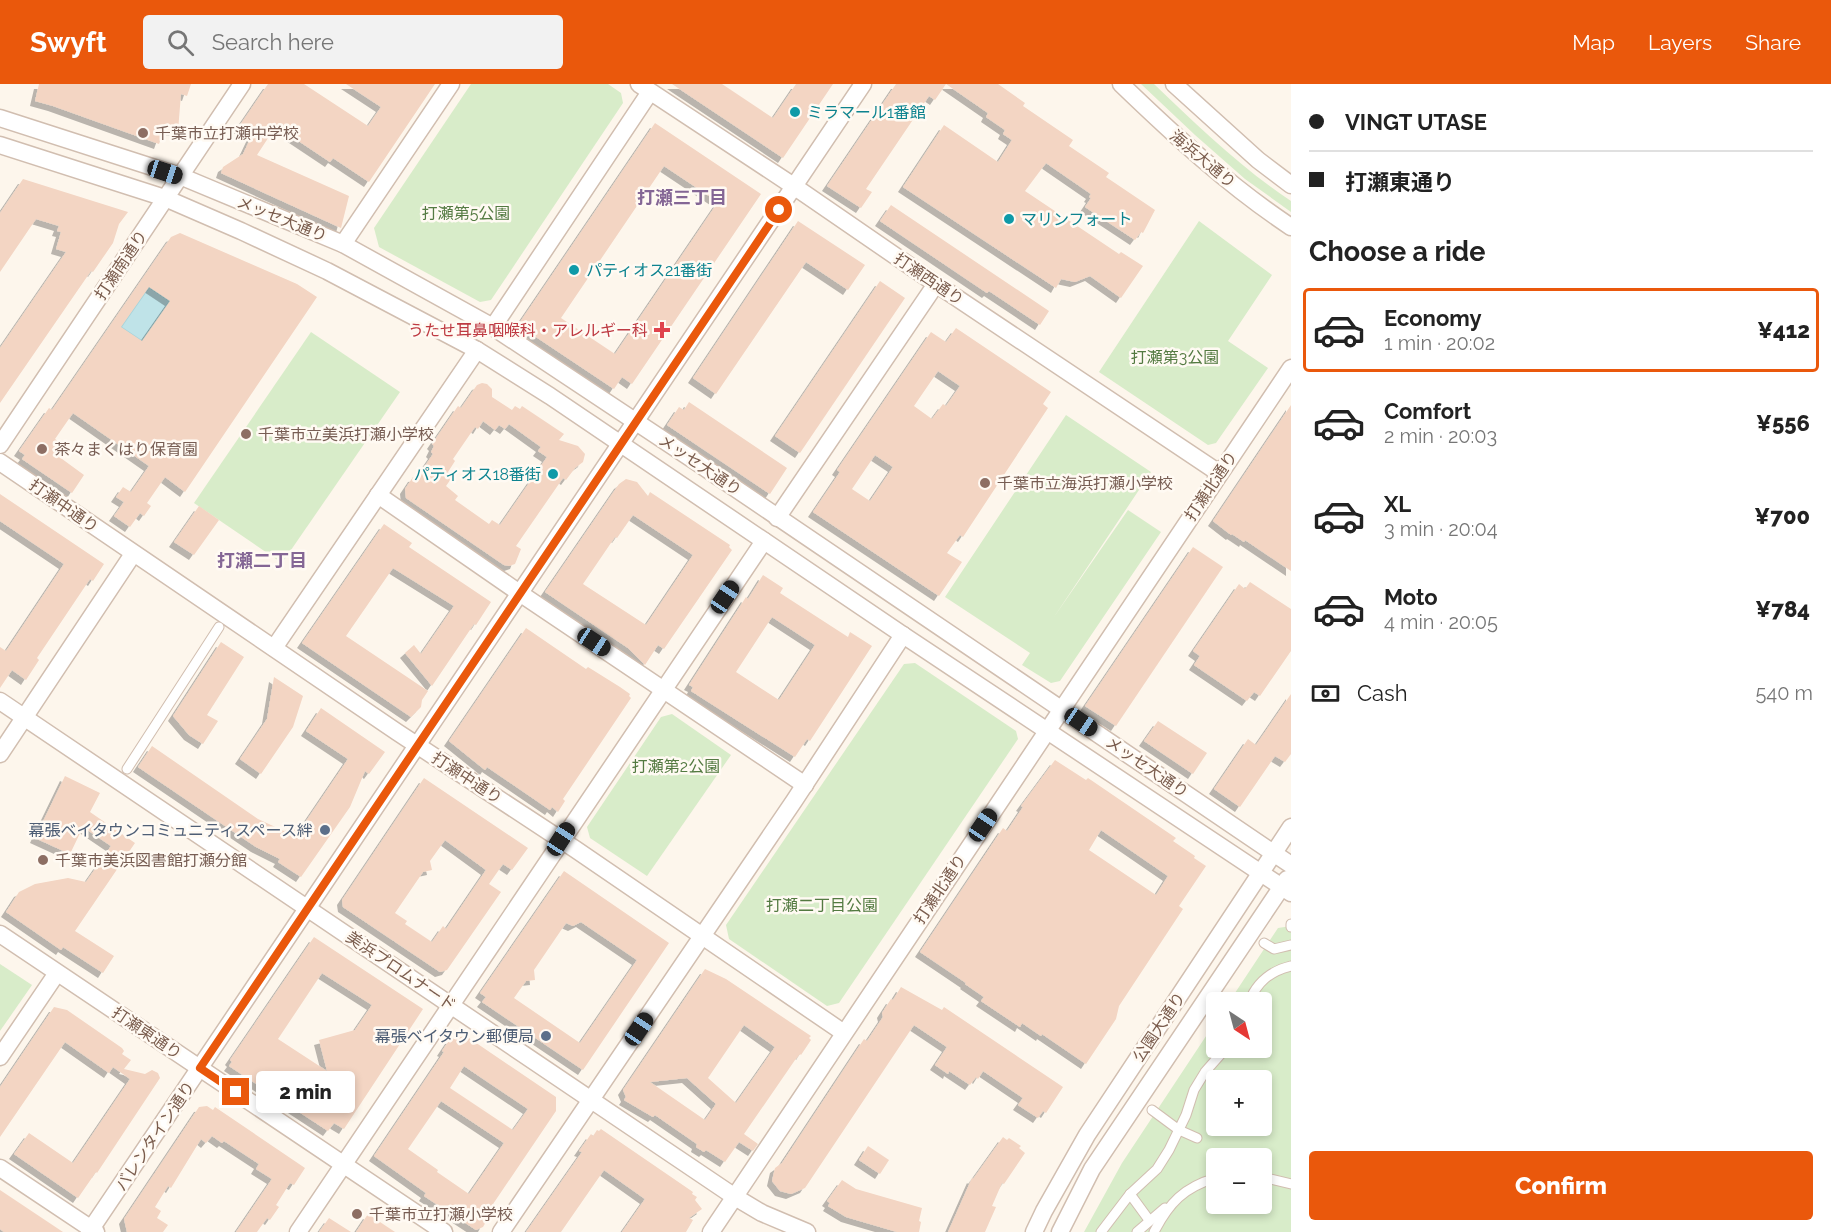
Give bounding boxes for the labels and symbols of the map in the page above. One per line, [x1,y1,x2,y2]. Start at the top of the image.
place label: ミラマール1番館 [807,103,926,122]
marker: ミラマール1番館 [788,105,802,119]
place label: 千葉市立打瀬中学校 [155,124,299,143]
marker: 千葉市立打瀬中学校 [136,126,150,140]
street label: 海浜大通り [1166,126,1240,192]
car [145,158,185,186]
district label: 打瀬三丁目 [637,187,727,208]
street label: メッセ大通り [234,192,330,246]
route start [765,196,792,223]
park label: 打瀬第5公園 [422,204,510,223]
place label: マリンフォート [1021,210,1133,229]
marker: マリンフォート [1002,212,1016,226]
street label: 打瀬南通り [91,227,151,303]
street label: 打瀬西通り [891,249,967,309]
place label: パティオス21番街 [586,261,712,280]
marker: パティオス21番街 [567,263,581,277]
place label: うたせ耳鼻咽喉科・アレルギー科 [408,321,648,340]
marker: うたせ耳鼻咽喉科・アレルギー科 [653,321,671,339]
park label: 打瀬第3公園 [1131,348,1219,367]
place label: 千葉市立美浜打瀬小学校 [258,425,434,444]
marker: 千葉市立美浜打瀬小学校 [239,427,253,441]
street label: メッセ大通り [655,430,745,500]
place label: 茶々まくはり保育園 [54,440,198,459]
marker: 茶々まくはり保育園 [35,442,49,456]
street label: 打瀬北通り [1181,448,1241,524]
place label: パティオス18番街 [414,465,541,484]
marker: パティオス18番街 [546,467,560,481]
place label: 千葉市立海浜打瀬小学校 [997,474,1173,493]
street label: 打瀬中通り [26,475,102,537]
marker: 千葉市立海浜打瀬小学校 [978,476,992,490]
district label: 打瀬二丁目 [217,550,307,571]
car [707,577,743,617]
car [574,625,614,659]
car [1061,704,1101,740]
street label: メッセ大通り [1102,732,1192,802]
street label: 打瀬中通り [428,748,506,808]
park label: 打瀬第2公園 [632,757,720,776]
car [965,805,1001,845]
car [544,819,578,859]
place label: 幕張ベイタウンコミュニティスペース絆 [29,821,313,840]
marker: 幕張ベイタウンコミュニティスペース絆 [318,823,332,837]
place label: 千葉市美浜図書館打瀬分館 [55,851,247,870]
street label: 打瀬北通り [910,851,970,927]
marker: 千葉市美浜図書館打瀬分館 [36,853,50,867]
park label: 打瀬二丁目公園 [766,896,878,915]
street label: 美浜プロムナード [343,927,459,1015]
street label: 公園大通り [1129,989,1189,1065]
north arrow [1206,992,1272,1058]
street label: 打瀬東通り [109,1003,185,1063]
car [621,1009,657,1049]
place label: 幕張ベイタウン郵便局 [375,1027,534,1046]
marker: 幕張ベイタウン郵便局 [539,1029,553,1043]
callout: 2 min [257,1071,356,1113]
street label: バレンタイン通り [111,1078,199,1194]
route end [222,1078,249,1105]
place label: 千葉市立打瀬小学校 [369,1205,513,1224]
marker: 千葉市立打瀬小学校 [350,1207,364,1221]

